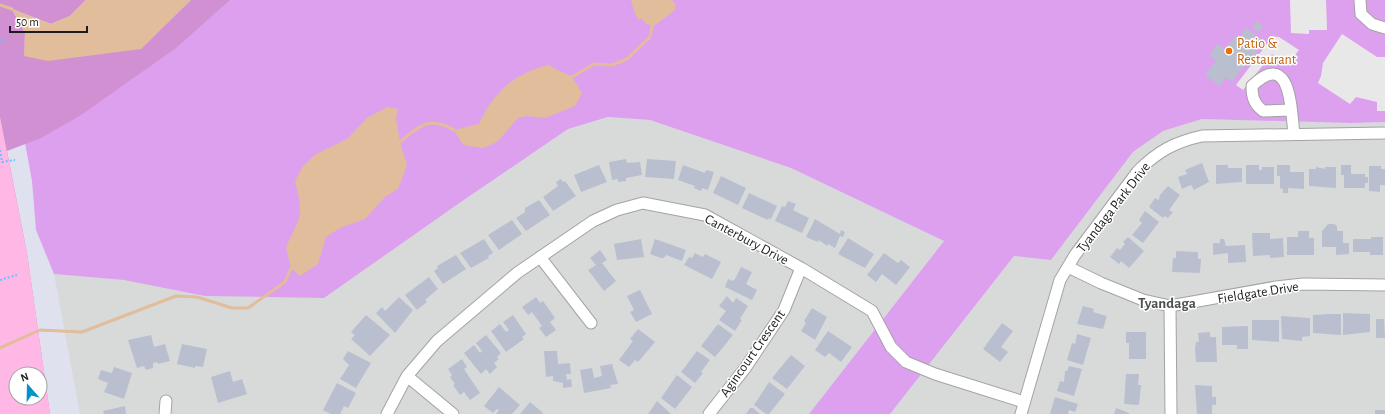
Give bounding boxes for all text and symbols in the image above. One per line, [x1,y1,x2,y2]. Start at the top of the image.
scale bar [10,8,87,34]
text: 50 m [16,16,39,28]
place label: Patio & Restaurant [1237,37,1297,67]
marker: Patio & Restaurant [1224,46,1234,56]
street label: Tyandaga Park Drive [1074,160,1153,255]
street label: Canterbury Drive [702,212,791,268]
street label: Fieldgate Drive [1217,280,1300,306]
district label: Tyandaga [1138,296,1196,311]
street label: Agincourt Crescent [718,307,788,400]
north arrow [8,366,48,406]
text: N [19,371,30,384]

